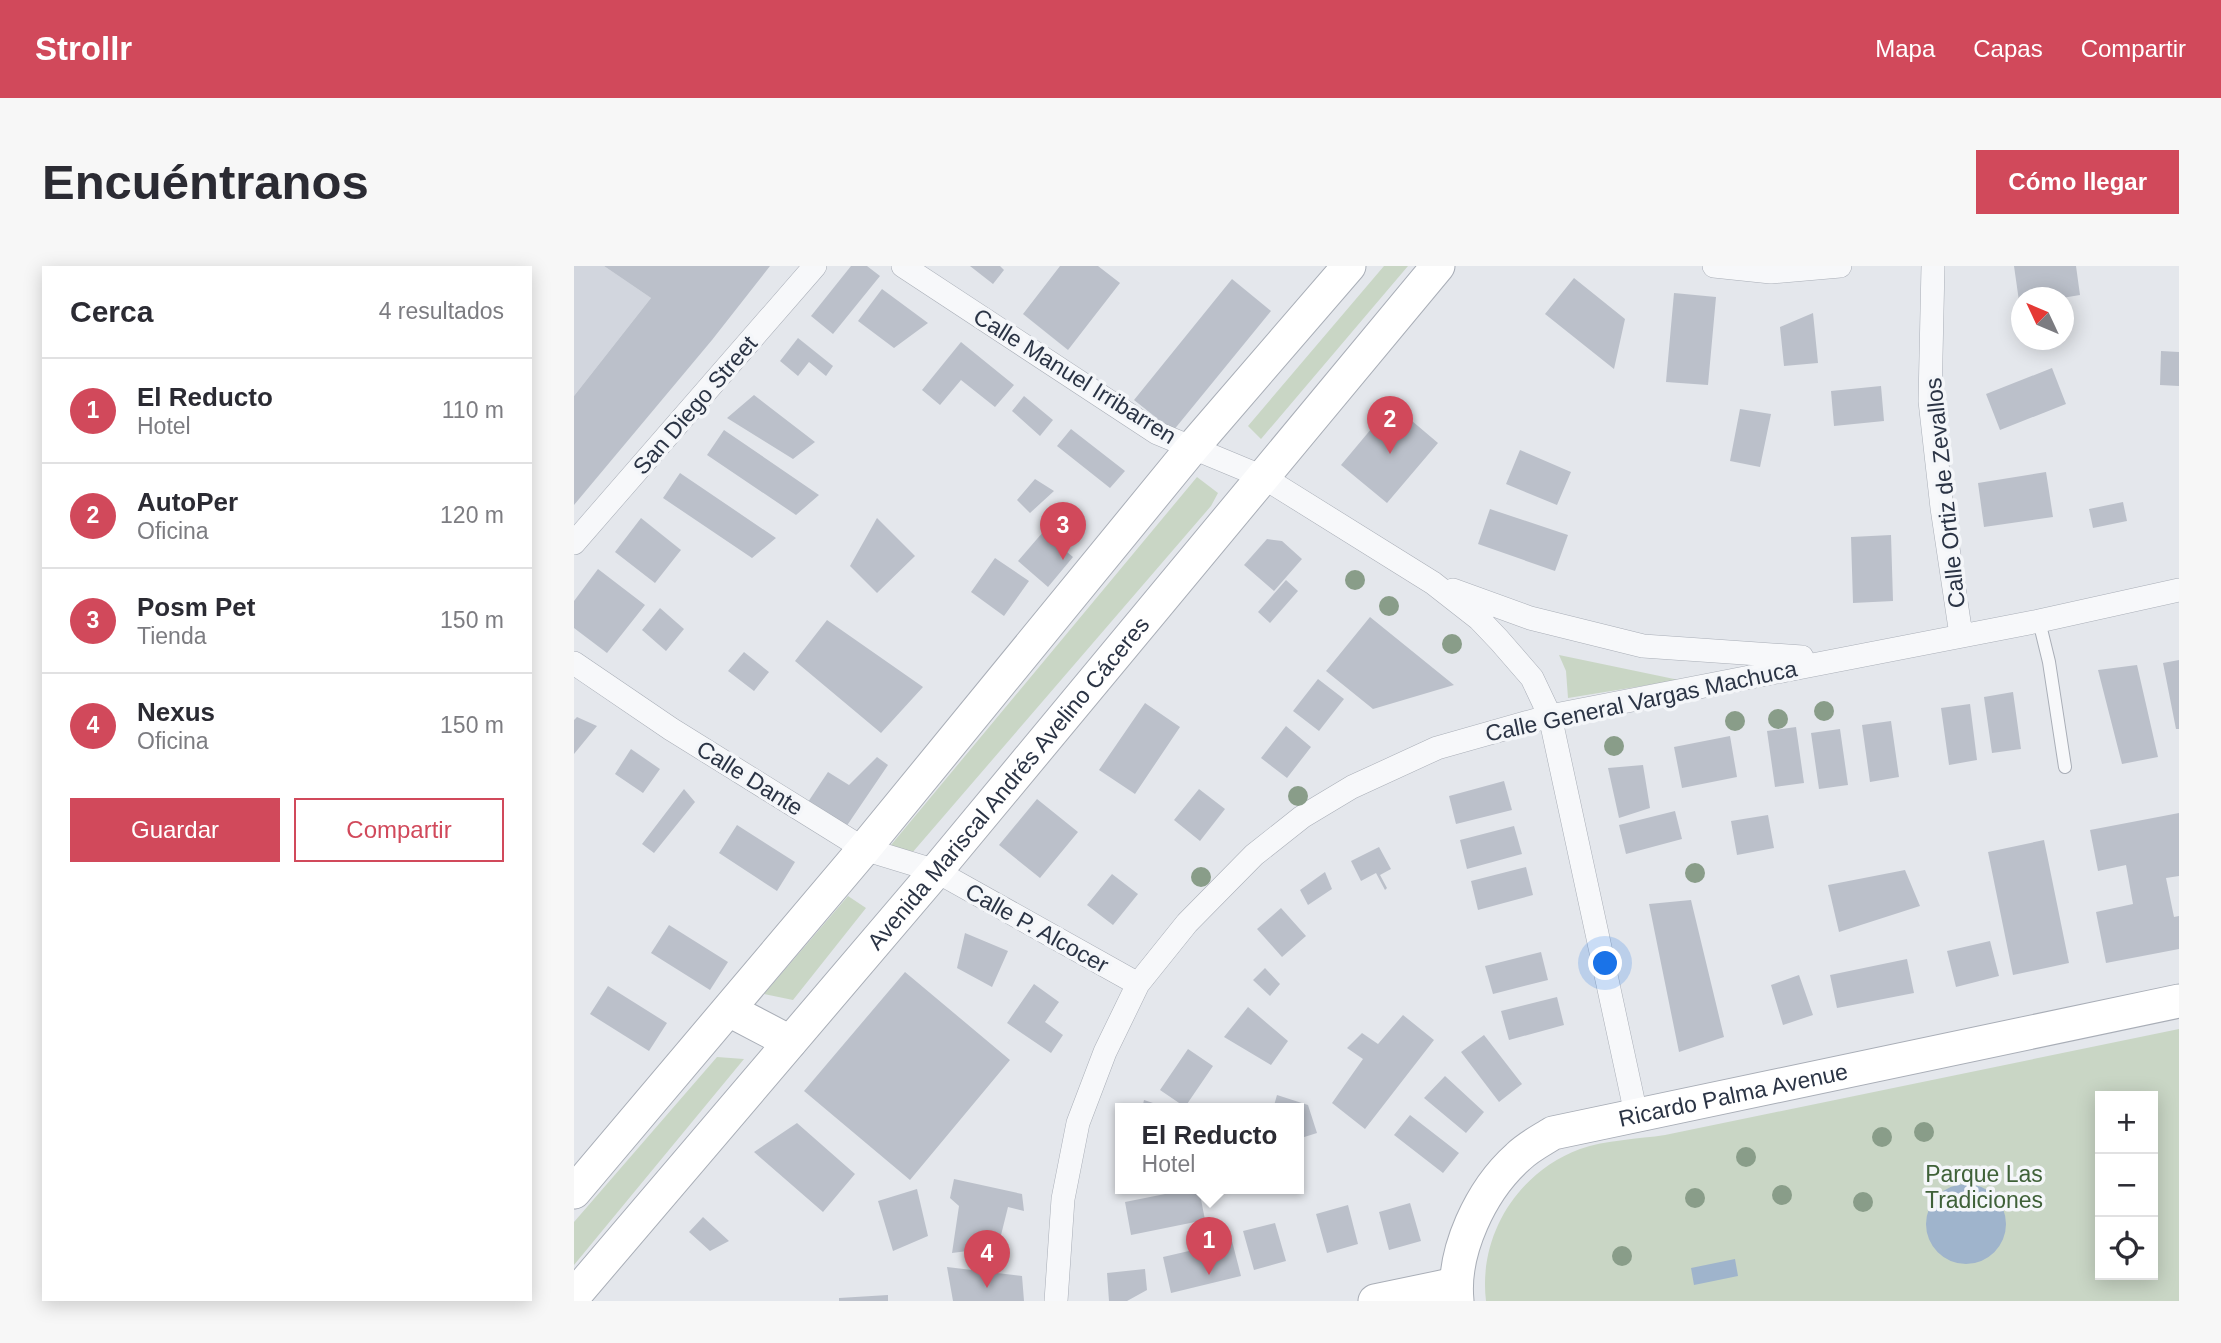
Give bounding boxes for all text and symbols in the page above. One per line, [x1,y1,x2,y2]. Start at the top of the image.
text: Strollr [35,30,132,67]
text: Mapa [1875,35,1935,62]
text: Capas [1973,35,2043,62]
text: Compartir [2081,35,2186,62]
button: Cómo llegar [1976,150,2179,214]
text: Encuéntranos [42,155,369,209]
north arrow [2011,287,2074,350]
text: Cerca [70,295,153,328]
text: 4 resultados [379,298,504,324]
street label: Calle Manuel Irribarren [969,303,1181,449]
street label: San Diego Street [628,330,763,480]
street label: Calle Ortiz de Zevallos [1920,377,1970,609]
text: El Reducto [137,382,273,412]
pin: 2 [1367,396,1413,454]
text: 1 [87,397,99,423]
text: 110 m [442,397,504,423]
text: Hotel [137,413,191,439]
text: AutoPer [137,487,238,517]
text: 2 [87,502,99,528]
text: 120 m [440,502,504,528]
pin: 3 [1040,502,1086,560]
text: Oficina [137,518,209,544]
text: Posm Pet [137,592,256,622]
text: 3 [87,607,99,633]
text: 150 m [440,607,504,633]
street label: Avenida Mariscal Andrés Avelino Cáceres [862,612,1154,955]
text: Tienda [137,623,206,649]
street label: Calle General Vargas Machuca [1483,655,1799,747]
text: Nexus [137,697,215,727]
text: 4 [87,712,99,738]
text: 150 m [440,712,504,738]
text: Oficina [137,728,209,754]
street label: Calle Dante [692,735,808,821]
button: Guardar [70,798,280,862]
button: Compartir [294,798,504,862]
street label: Calle P. Alcocer [961,878,1113,978]
your location [1588,946,1622,980]
street label: Ricardo Palma Avenue [1616,1058,1850,1132]
map controls [2095,1091,2158,1280]
button: + [2095,1091,2158,1154]
popup [1115,1103,1304,1194]
text: El Reducto [1142,1120,1277,1150]
text: Hotel [1142,1151,1195,1177]
button: − [2095,1154,2158,1217]
park label: Parque Las Tradiciones [1925,1161,2043,1213]
pin: 1 [1186,1217,1232,1275]
button: locate [2095,1217,2158,1280]
pin: 4 [964,1230,1010,1288]

